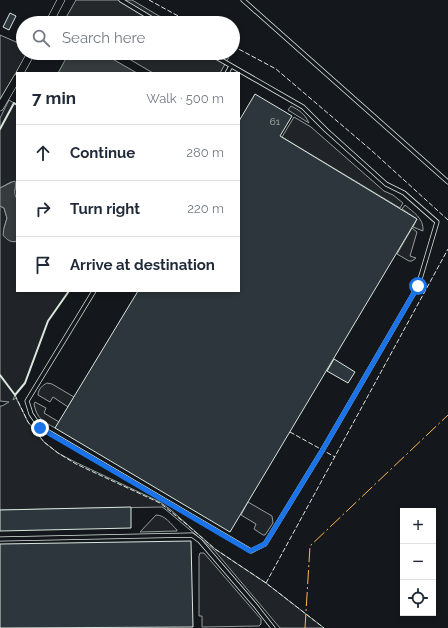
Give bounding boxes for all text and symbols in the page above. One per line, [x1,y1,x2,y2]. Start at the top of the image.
search box [16,16,240,60]
icon: search [30,27,52,49]
text: Search here [62,29,145,47]
text: 7 min [32,88,76,108]
text: Walk · 500 m [146,91,224,106]
house number: 61 [270,116,281,127]
icon: ahead [32,142,54,164]
text: Continue [70,144,135,162]
text: 280 m [186,145,224,160]
icon: right [32,198,54,220]
text: Turn right [70,200,140,218]
text: 220 m [187,201,224,216]
icon: arrive [32,254,54,276]
text: Arrive at destination [70,256,215,274]
route start [409,277,427,295]
route end [31,419,49,437]
map controls [400,508,436,616]
button: + [400,508,436,544]
button: − [400,544,436,580]
button: locate [400,580,436,616]

